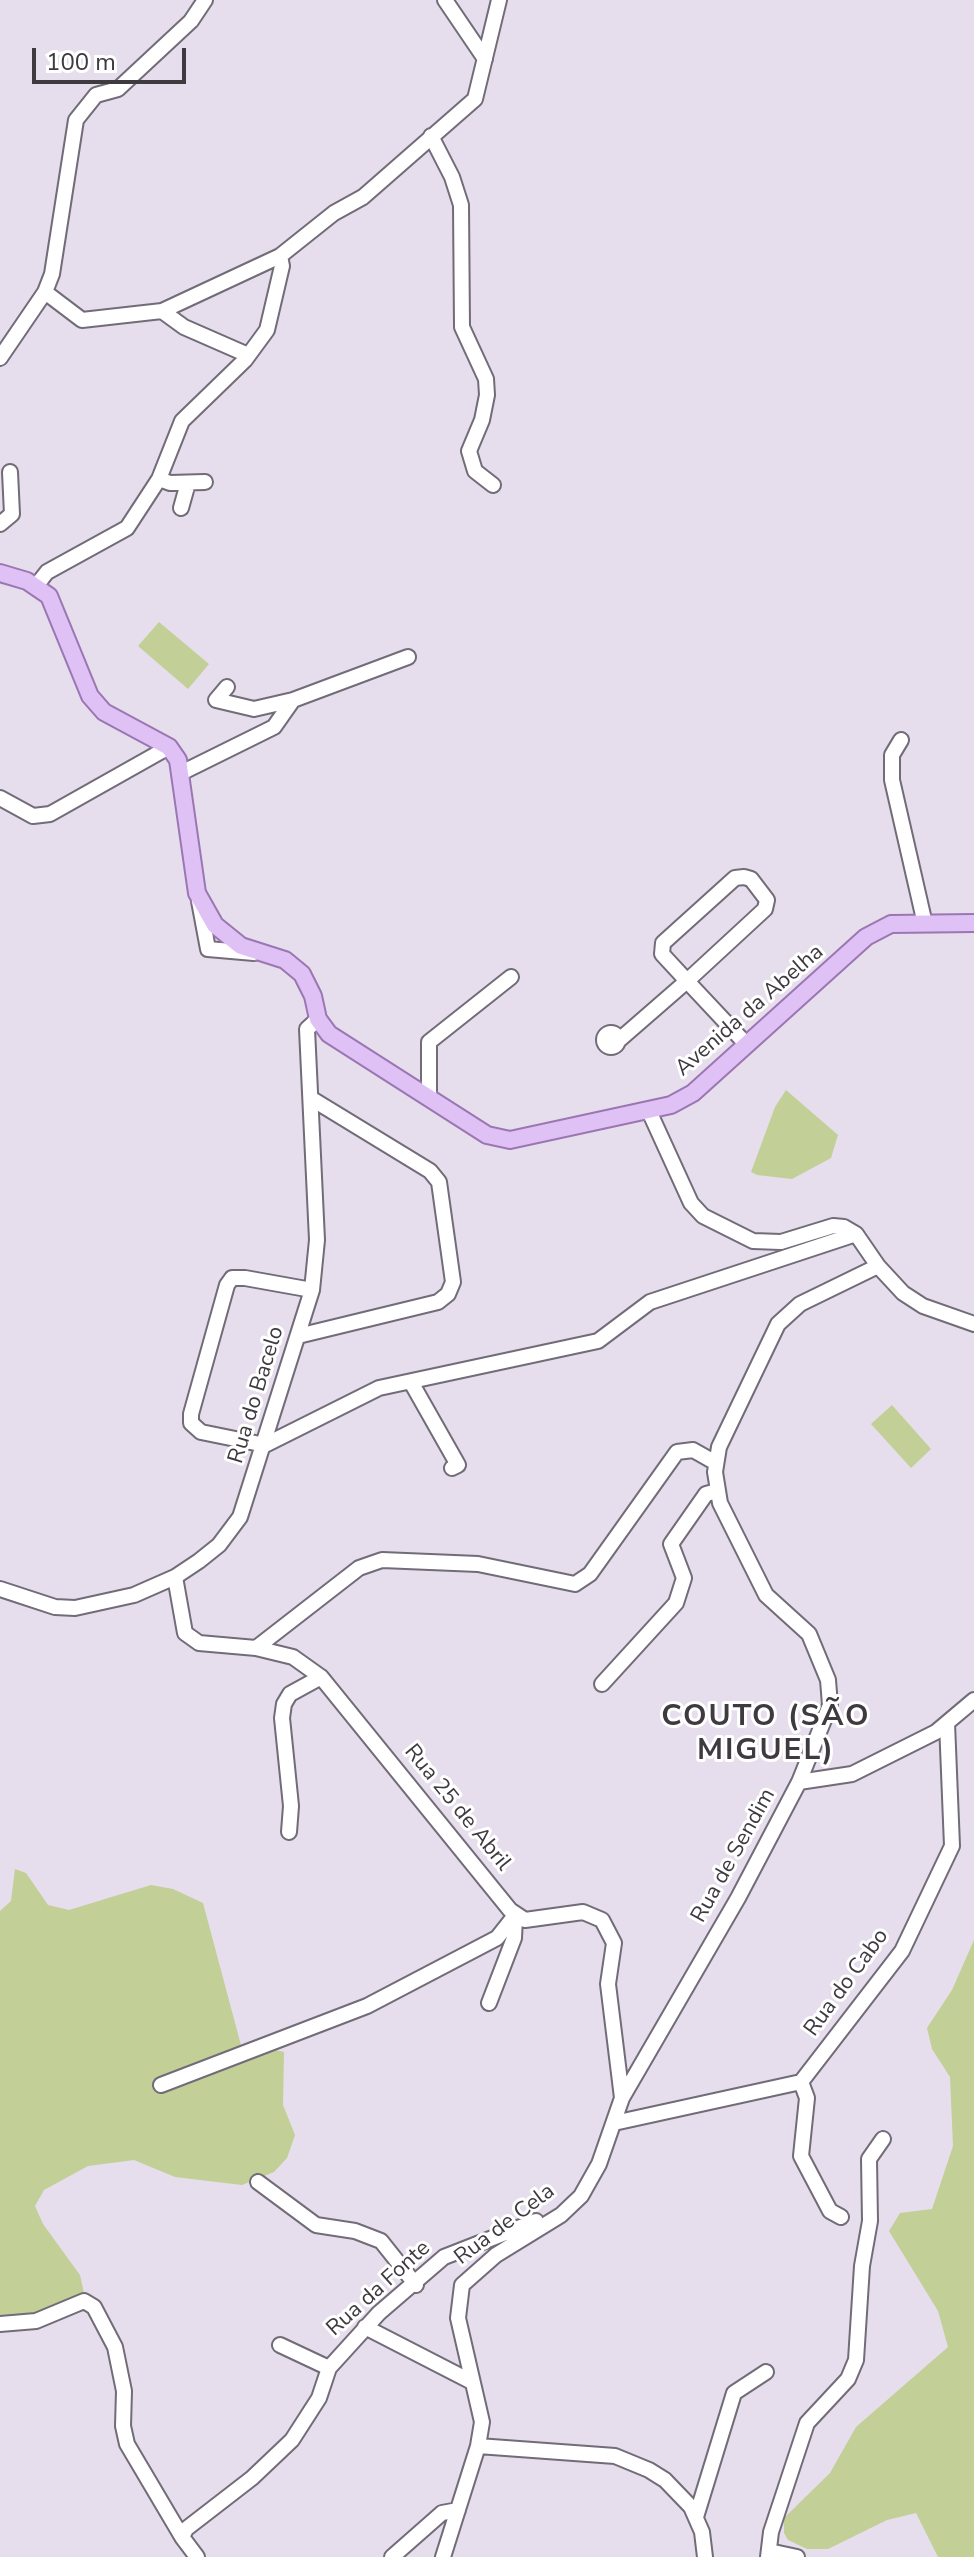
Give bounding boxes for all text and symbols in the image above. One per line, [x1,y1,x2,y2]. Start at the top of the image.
scale bar [36,32,190,82]
text: 100 m [46,46,116,78]
street label: Avenida da Abelha [671,940,829,1082]
street label: Rua do Bacelo [224,1323,290,1467]
district label: COUTO (SÃO MIGUEL) [661,1700,871,1770]
street label: Rua 25 de Abril [398,1739,516,1877]
street label: Rua de Sendim [686,1784,782,1928]
street label: Rua do Cabo [799,1924,895,2042]
street label: Rua de Cela [450,2179,560,2271]
street label: Rua da Fonte [322,2236,436,2342]

